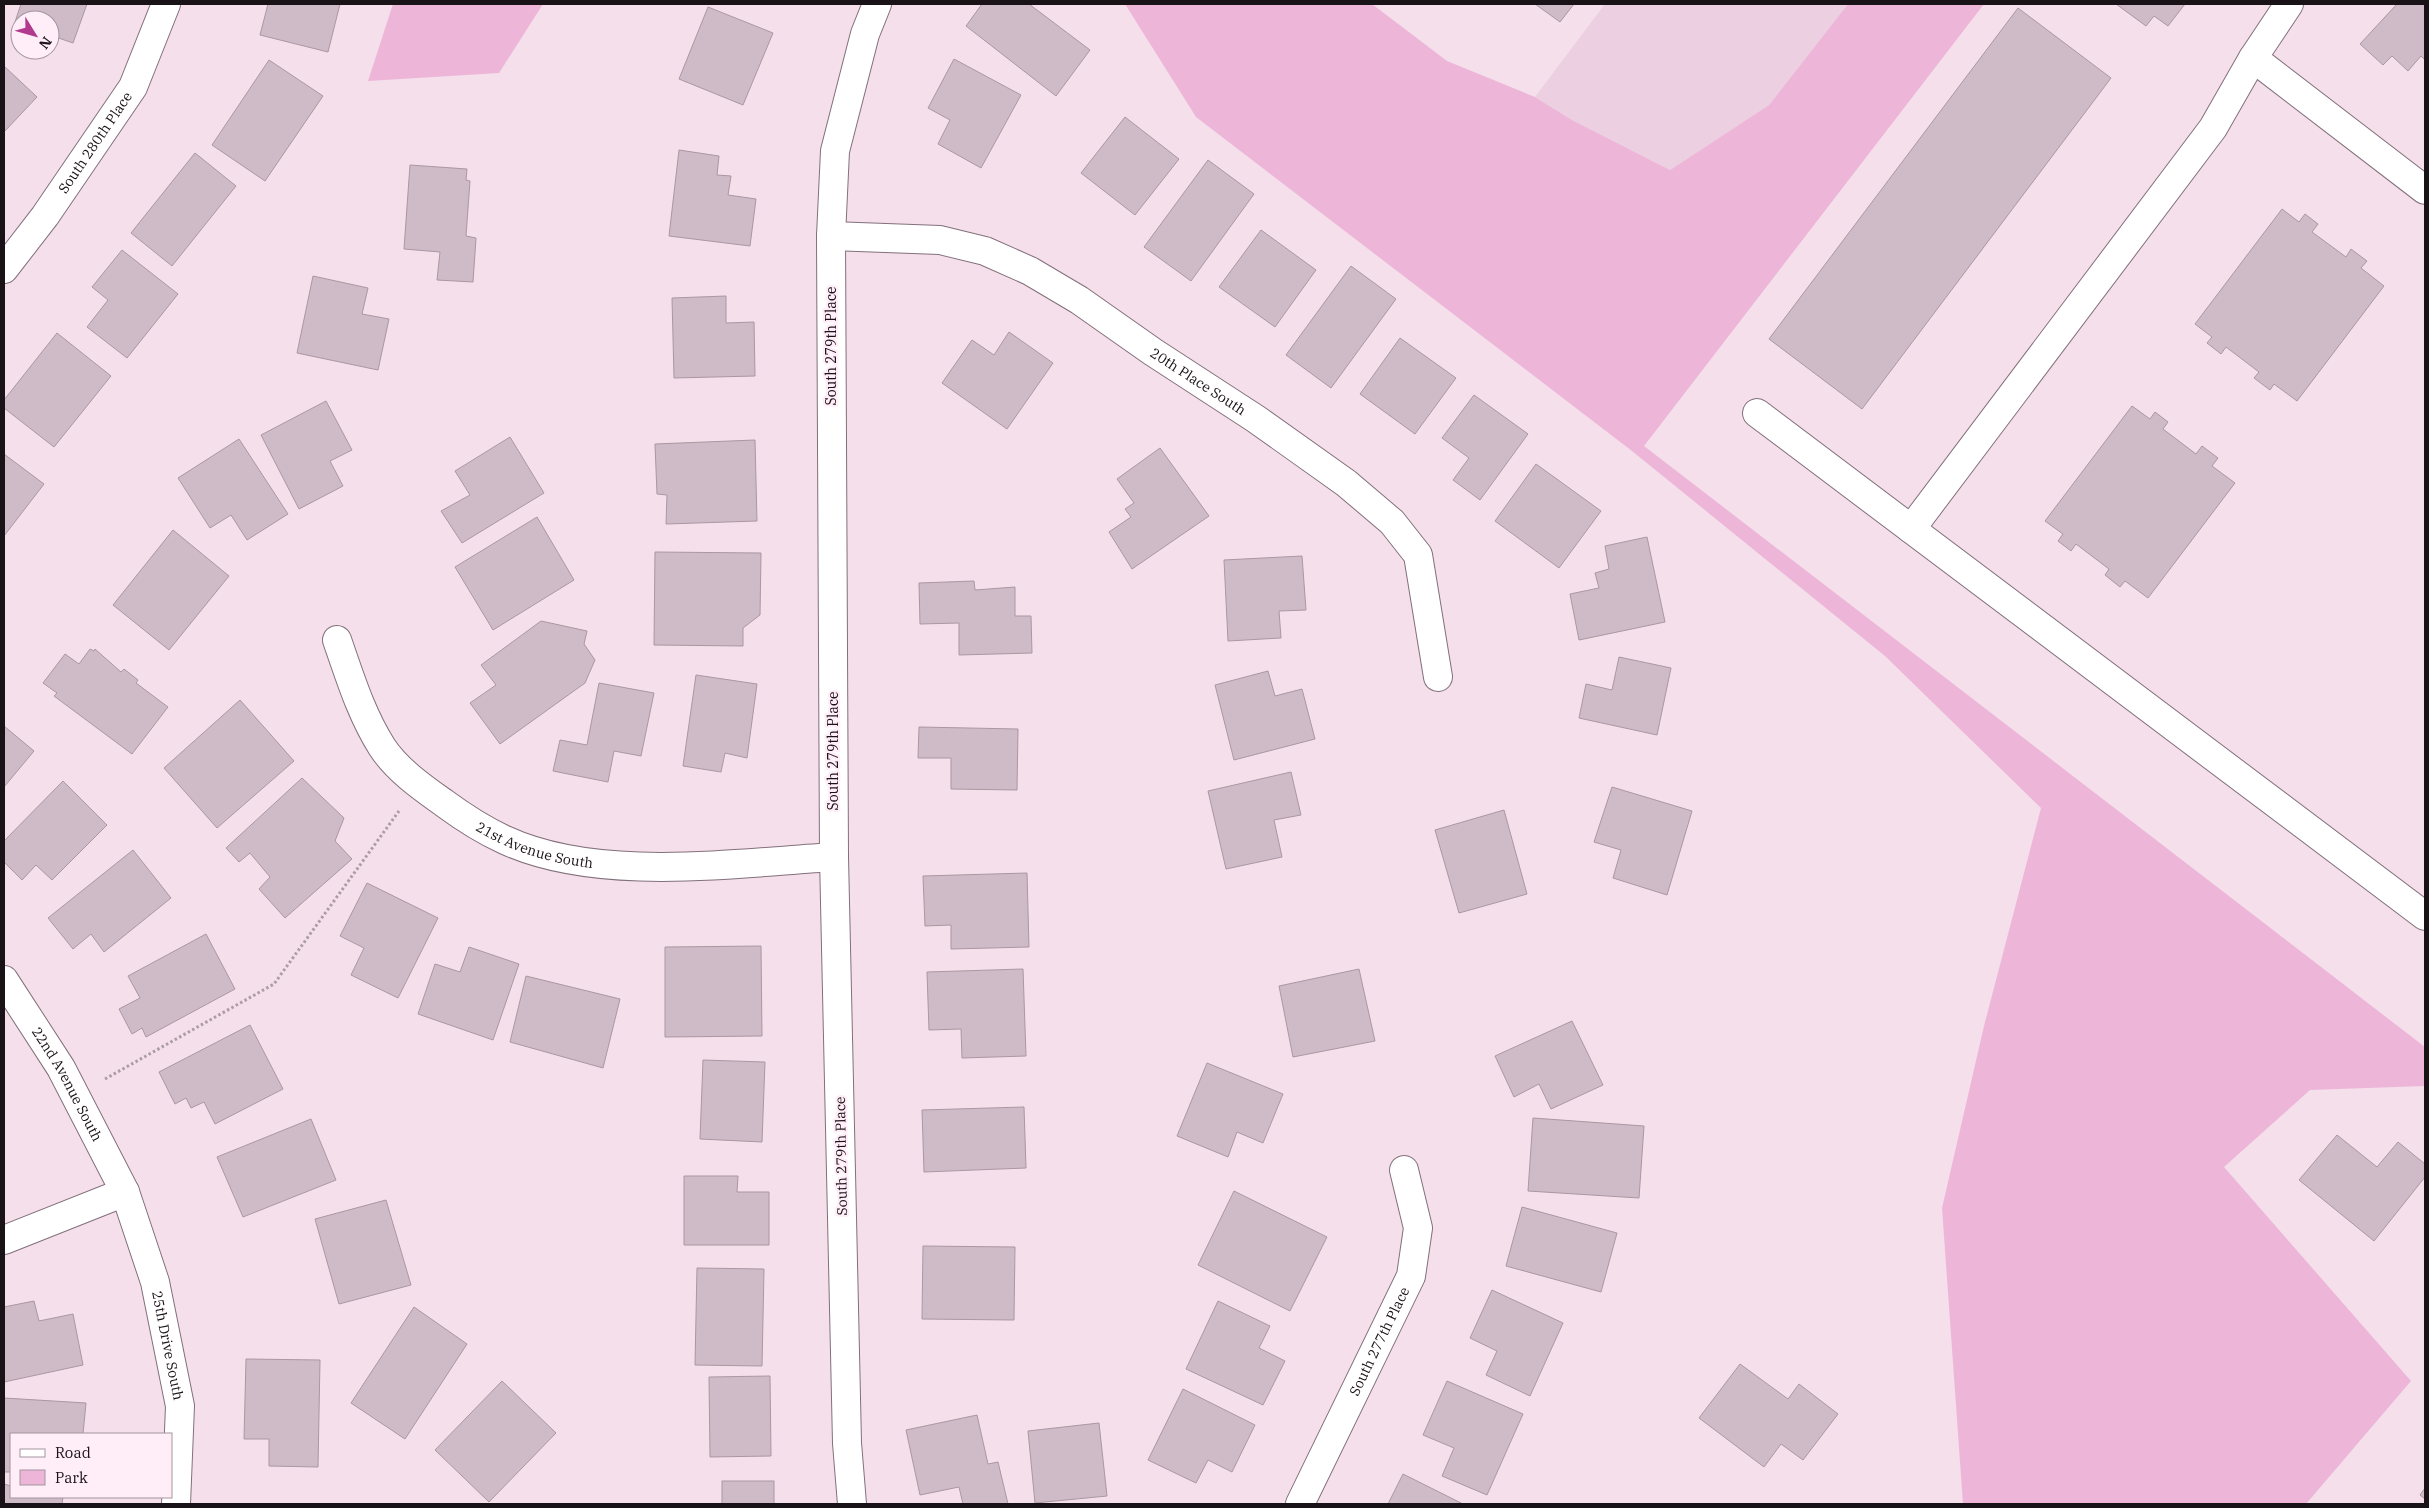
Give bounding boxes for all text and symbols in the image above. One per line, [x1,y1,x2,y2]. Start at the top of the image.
north arrow [10,10,60,60]
text: N [35,33,56,53]
street label: South 280th Place [54,88,136,197]
street label: South 279th Place [822,286,840,406]
street label: 20th Place South [1147,344,1250,419]
street label: South 279th Place [824,691,842,811]
street label: 21st Avenue South [473,818,595,872]
street label: 22nd Avenue South [28,1024,106,1145]
street label: South 279th Place [831,1096,851,1216]
street label: South 277th Place [1345,1284,1413,1399]
street label: 25th Drive South [148,1289,188,1402]
legend [10,1433,172,1498]
text: Road [55,1443,91,1462]
text: Park [55,1468,88,1487]

